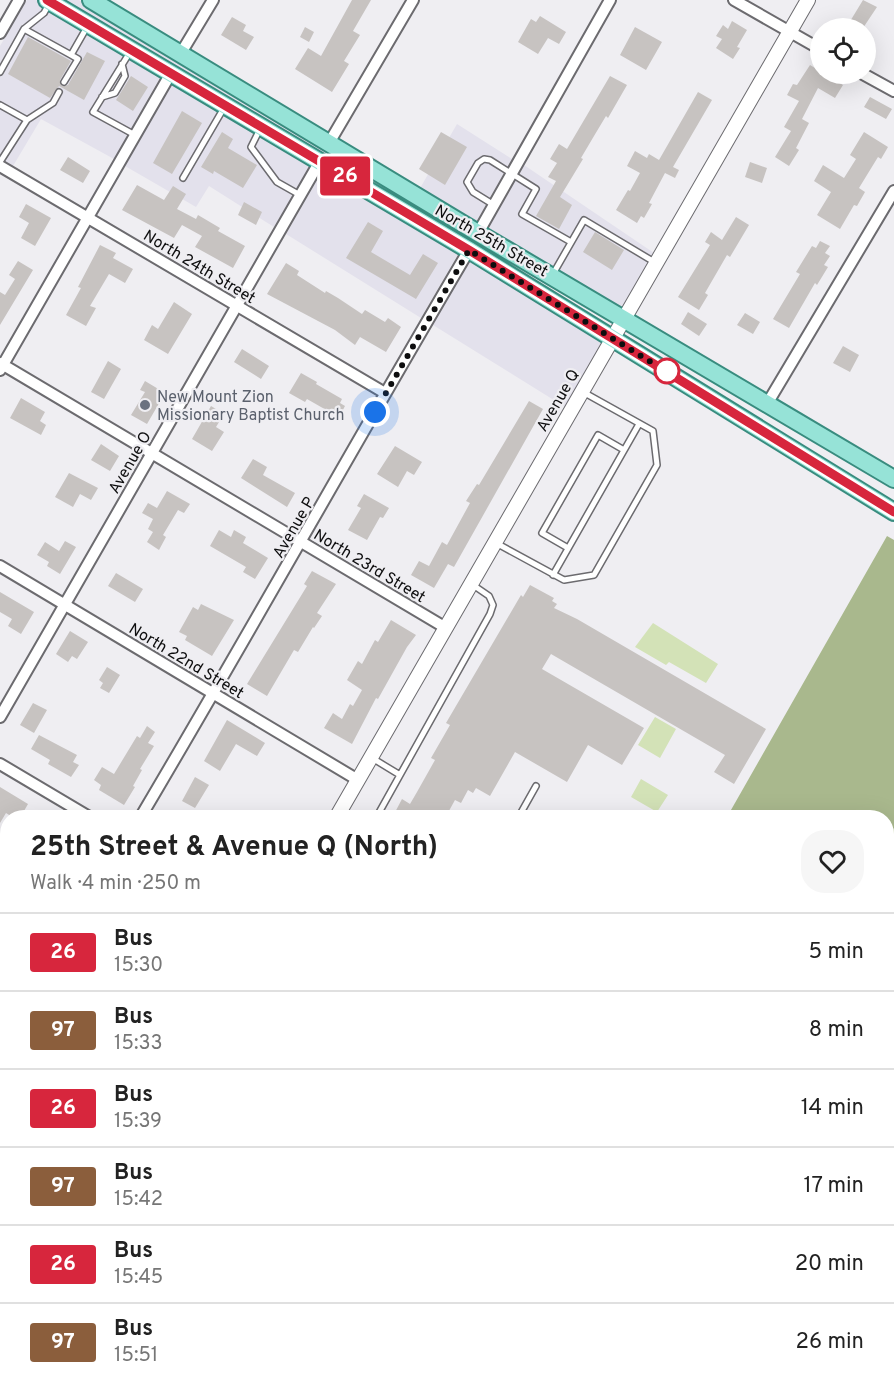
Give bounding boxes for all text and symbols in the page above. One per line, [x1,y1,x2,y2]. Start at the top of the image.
map controls [810,18,876,84]
button: locate [810,18,876,84]
line badge: 26 [318,156,372,195]
text: 26 [332,163,358,190]
street label: North 25th Street [431,201,551,282]
street label: North 24th Street [139,226,259,309]
unlabelled marker [654,358,680,384]
street label: Avenue Q [533,366,585,436]
place label: New Mount Zion Missionary Baptist Church [157,388,345,426]
your location [360,397,390,427]
marker: New Mount Zion Missionary Baptist Church [138,398,152,412]
street label: Avenue O [105,428,157,498]
street label: Avenue P [269,494,320,562]
street label: North 23rd Street [309,525,429,608]
street label: North 22nd Street [125,619,247,704]
text: 25th Street & Avenue Q (North) [30,830,438,866]
button: heart [801,830,864,893]
text: Walk · 4 min · 250 m [30,871,201,897]
text: Bus [114,926,153,953]
text: 26 [50,939,76,966]
text: 5 min [809,939,864,966]
text: 15:30 [114,953,163,979]
text: Bus [114,1004,153,1031]
text: 97 [51,1017,75,1044]
text: 8 min [809,1017,864,1044]
text: 15:33 [114,1031,162,1057]
text: Bus [114,1082,153,1109]
text: 26 [50,1095,76,1122]
text: 14 min [801,1095,864,1122]
text: 15:39 [114,1109,162,1135]
text: Bus [114,1160,153,1187]
text: 97 [51,1173,75,1200]
text: 17 min [804,1173,864,1200]
text: 15:42 [114,1187,163,1213]
text: Bus [114,1238,153,1265]
text: 26 [50,1251,76,1278]
text: 20 min [795,1251,864,1278]
text: 15:45 [114,1265,163,1291]
text: Bus [114,1316,153,1343]
text: 97 [51,1329,75,1356]
text: 26 min [796,1329,864,1356]
text: 15:51 [114,1343,158,1369]

